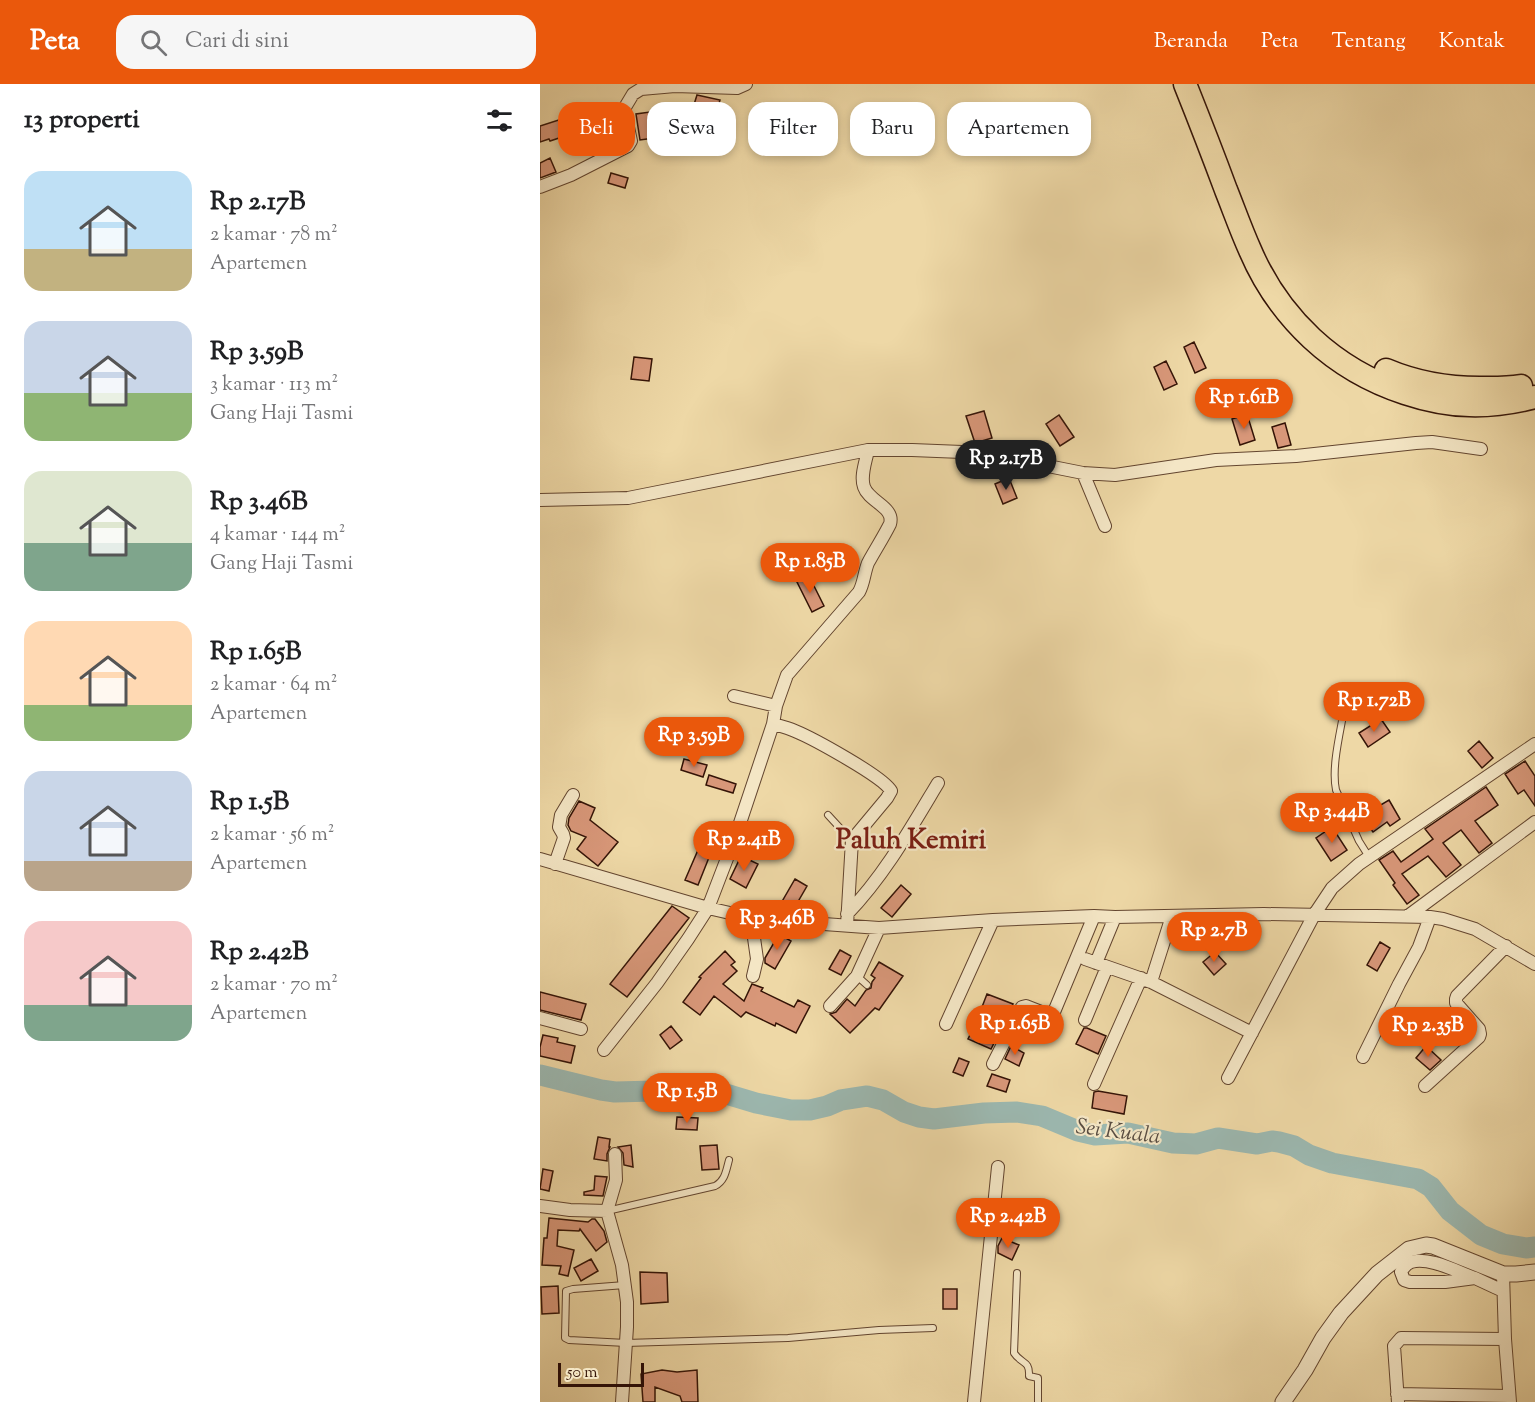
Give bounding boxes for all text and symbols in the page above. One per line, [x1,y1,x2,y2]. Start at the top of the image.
search box [116,15,536,69]
text: Peta [30,22,80,62]
icon: search [137,26,170,59]
text: Cari di sini [185,26,289,58]
text: Beranda [1154,27,1228,57]
text: Peta [1261,27,1299,57]
text: Tentang [1332,27,1406,57]
text: Kontak [1439,27,1505,57]
text: 13 properti [24,102,140,139]
chip: Beli [558,102,635,156]
chip: Sewa [647,102,736,156]
chip: Filter [748,102,838,156]
chip: Baru [850,102,935,156]
chip: Apartemen [947,102,1091,156]
icon: filters [483,104,516,137]
text: Rp 2.17B [210,184,305,221]
icon: home [72,195,144,267]
text: 2 kamar · 78 m² [210,221,338,250]
text: Apartemen [210,250,307,279]
text: Rp 3.59B [210,334,303,371]
icon: home [72,345,144,417]
text: 3 kamar · 113 m² [210,371,338,400]
pin: Rp 1.61B [1182,379,1306,430]
text: Rp 1.61B [1209,384,1279,413]
text: Gang Haji Tasmi [210,400,353,429]
pin: Rp 2.17B [944,440,1068,491]
text: Rp 2.17B [969,445,1043,474]
text: Rp 3.46B [210,484,308,521]
icon: home [72,495,144,567]
text: 4 kamar · 144 m² [210,521,346,550]
pin: Rp 1.85B [748,543,872,594]
text: Rp 1.85B [775,548,845,577]
text: Gang Haji Tasmi [210,550,353,579]
text: Rp 1.65B [210,634,301,671]
icon: home [72,645,144,717]
text: 2 kamar · 64 m² [210,671,337,700]
pin: Rp 1.72B [1312,682,1436,733]
text: Rp 1.72B [1337,687,1411,716]
text: Apartemen [210,700,307,729]
pin: Rp 3.59B [632,717,756,768]
text: Rp 3.59B [658,722,730,751]
text: Rp 1.5B [210,784,289,821]
pin: Rp 3.44B [1270,793,1394,844]
icon: home [72,795,144,867]
text: Rp 3.44B [1294,798,1370,827]
text: 2 kamar · 56 m² [210,821,335,850]
pin: Rp 2.41B [682,821,806,872]
district label: Paluh Kemiri [836,822,986,861]
text: Rp 2.41B [707,826,781,855]
text: Apartemen [210,850,307,879]
pin: Rp 3.46B [715,900,839,951]
text: Rp 3.46B [739,905,815,934]
pin: Rp 2.7B [1159,912,1269,963]
text: Rp 2.7B [1181,917,1247,946]
text: Rp 2.42B [210,934,309,971]
icon: home [72,945,144,1017]
text: 2 kamar · 70 m² [210,971,338,1000]
text: Apartemen [210,1000,307,1029]
pin: Rp 1.65B [953,1005,1077,1056]
pin: Rp 2.35B [1366,1007,1490,1058]
text: Rp 1.65B [980,1010,1050,1039]
text: Rp 2.35B [1392,1012,1464,1041]
pin: Rp 1.5B [632,1073,742,1124]
text: Rp 1.5B [657,1078,717,1107]
water label: Sei Kuala [1074,1112,1162,1154]
pin: Rp 2.42B [946,1198,1070,1249]
text: Rp 2.42B [970,1203,1046,1232]
scale bar [558,1360,644,1388]
text: 50 m [567,1362,598,1385]

